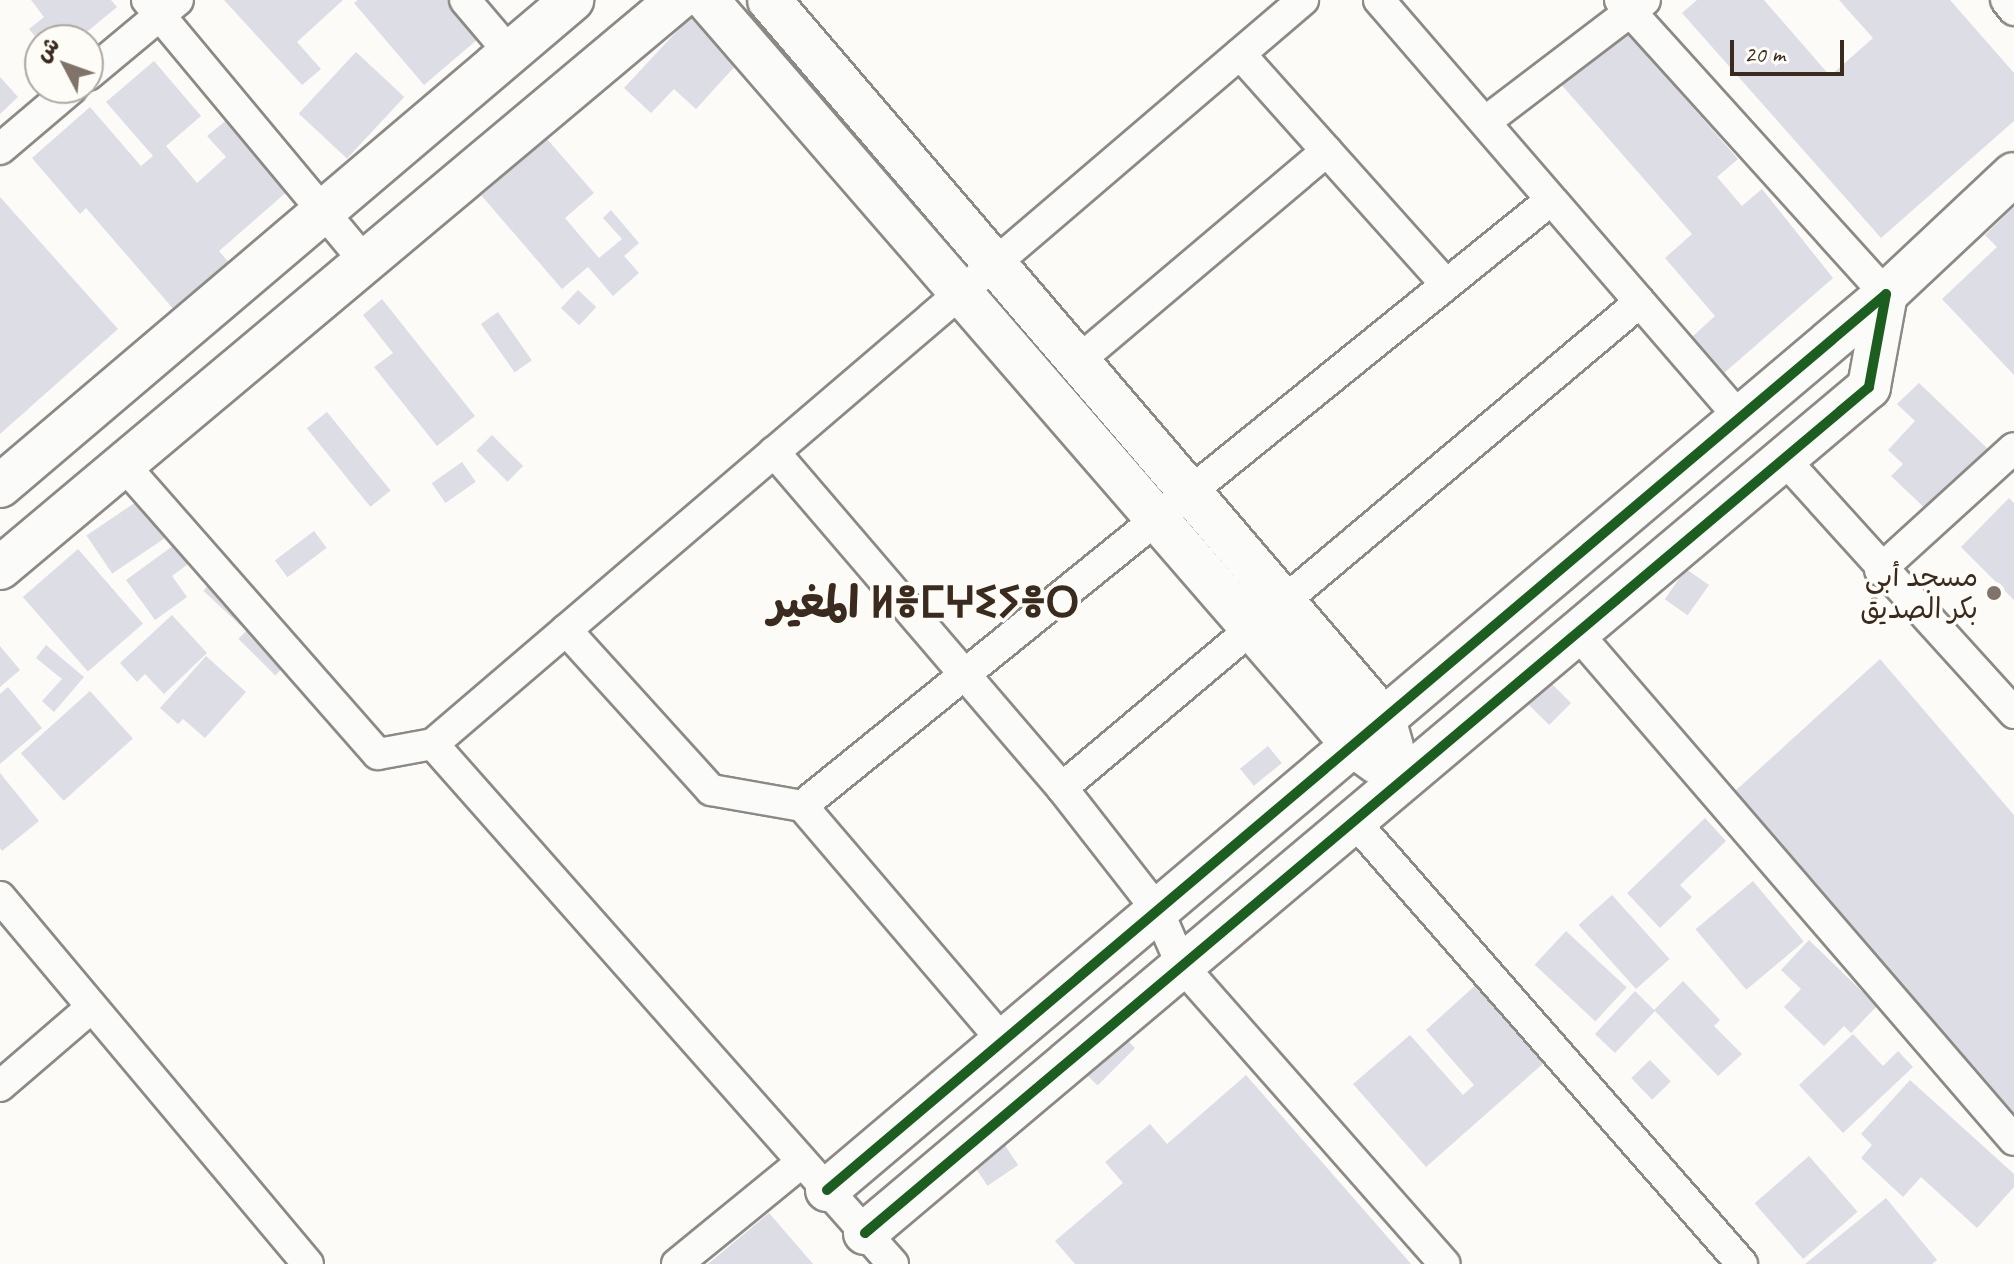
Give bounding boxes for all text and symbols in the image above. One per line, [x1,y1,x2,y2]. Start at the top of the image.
north arrow [24,24,104,104]
scale bar [1734,24,1848,74]
text: ش [29,31,66,68]
text: 20 m [1744,39,1785,69]
place label: مسجد أبي بكر الصديق [1860,560,1978,626]
district label: المغير ⵍⴻⵎⵖⵉⵢⴻⵔ [768,577,1080,629]
marker: مسجد أبي بكر الصديق [1985,584,2003,602]

